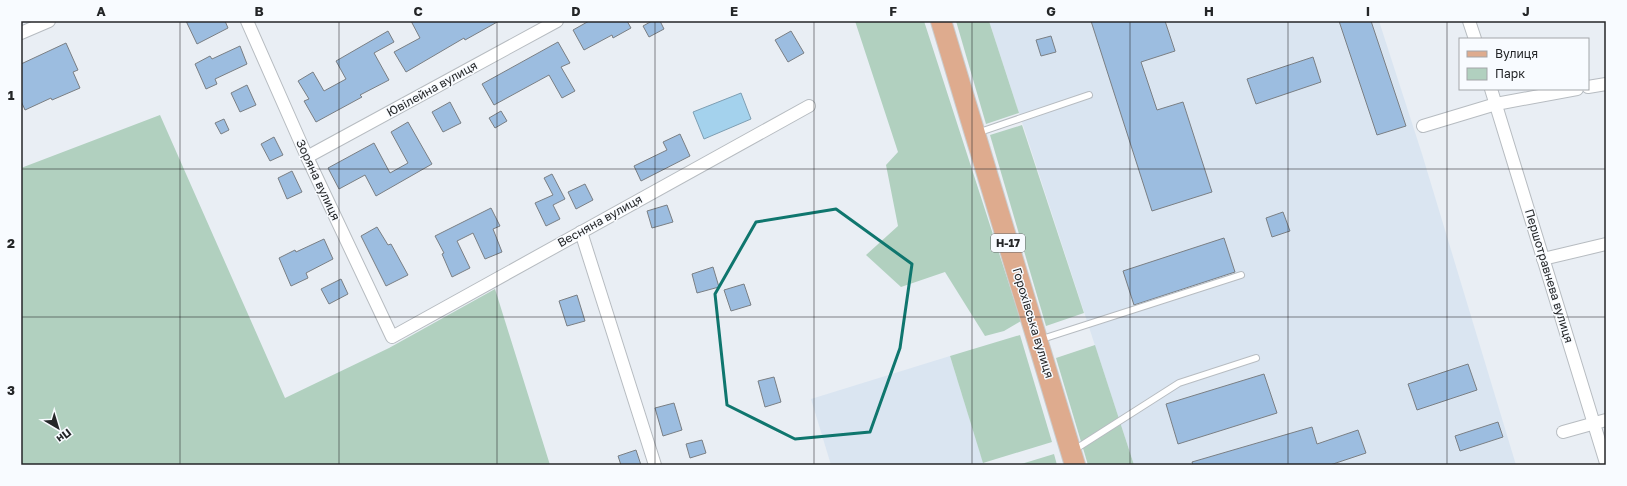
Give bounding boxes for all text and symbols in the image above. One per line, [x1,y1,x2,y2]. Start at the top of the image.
text: A [96,3,106,19]
text: B [254,3,264,19]
text: C [413,3,423,19]
text: D [571,3,581,19]
text: E [730,3,738,19]
text: F [889,3,897,19]
text: G [1046,3,1056,19]
text: H [1204,3,1214,19]
text: I [1366,3,1370,19]
text: J [1522,3,1530,19]
legend [1459,38,1589,90]
text: Вулиця [1495,46,1538,61]
street label: Ювілейна вулиця [384,57,480,120]
text: Парк [1495,66,1525,81]
text: 1 [8,87,15,103]
street label: Зоряна вулиця [293,137,344,223]
street label: Весняна вулиця [555,191,645,250]
street label: Першотравнева вулиця [1522,207,1577,345]
road number: Н-17 [991,234,1025,252]
text: 2 [7,235,15,251]
street label: Горохівська вулиця [1010,266,1057,380]
text: 3 [7,382,15,398]
north arrow [38,408,78,448]
text: Пн [54,427,74,446]

